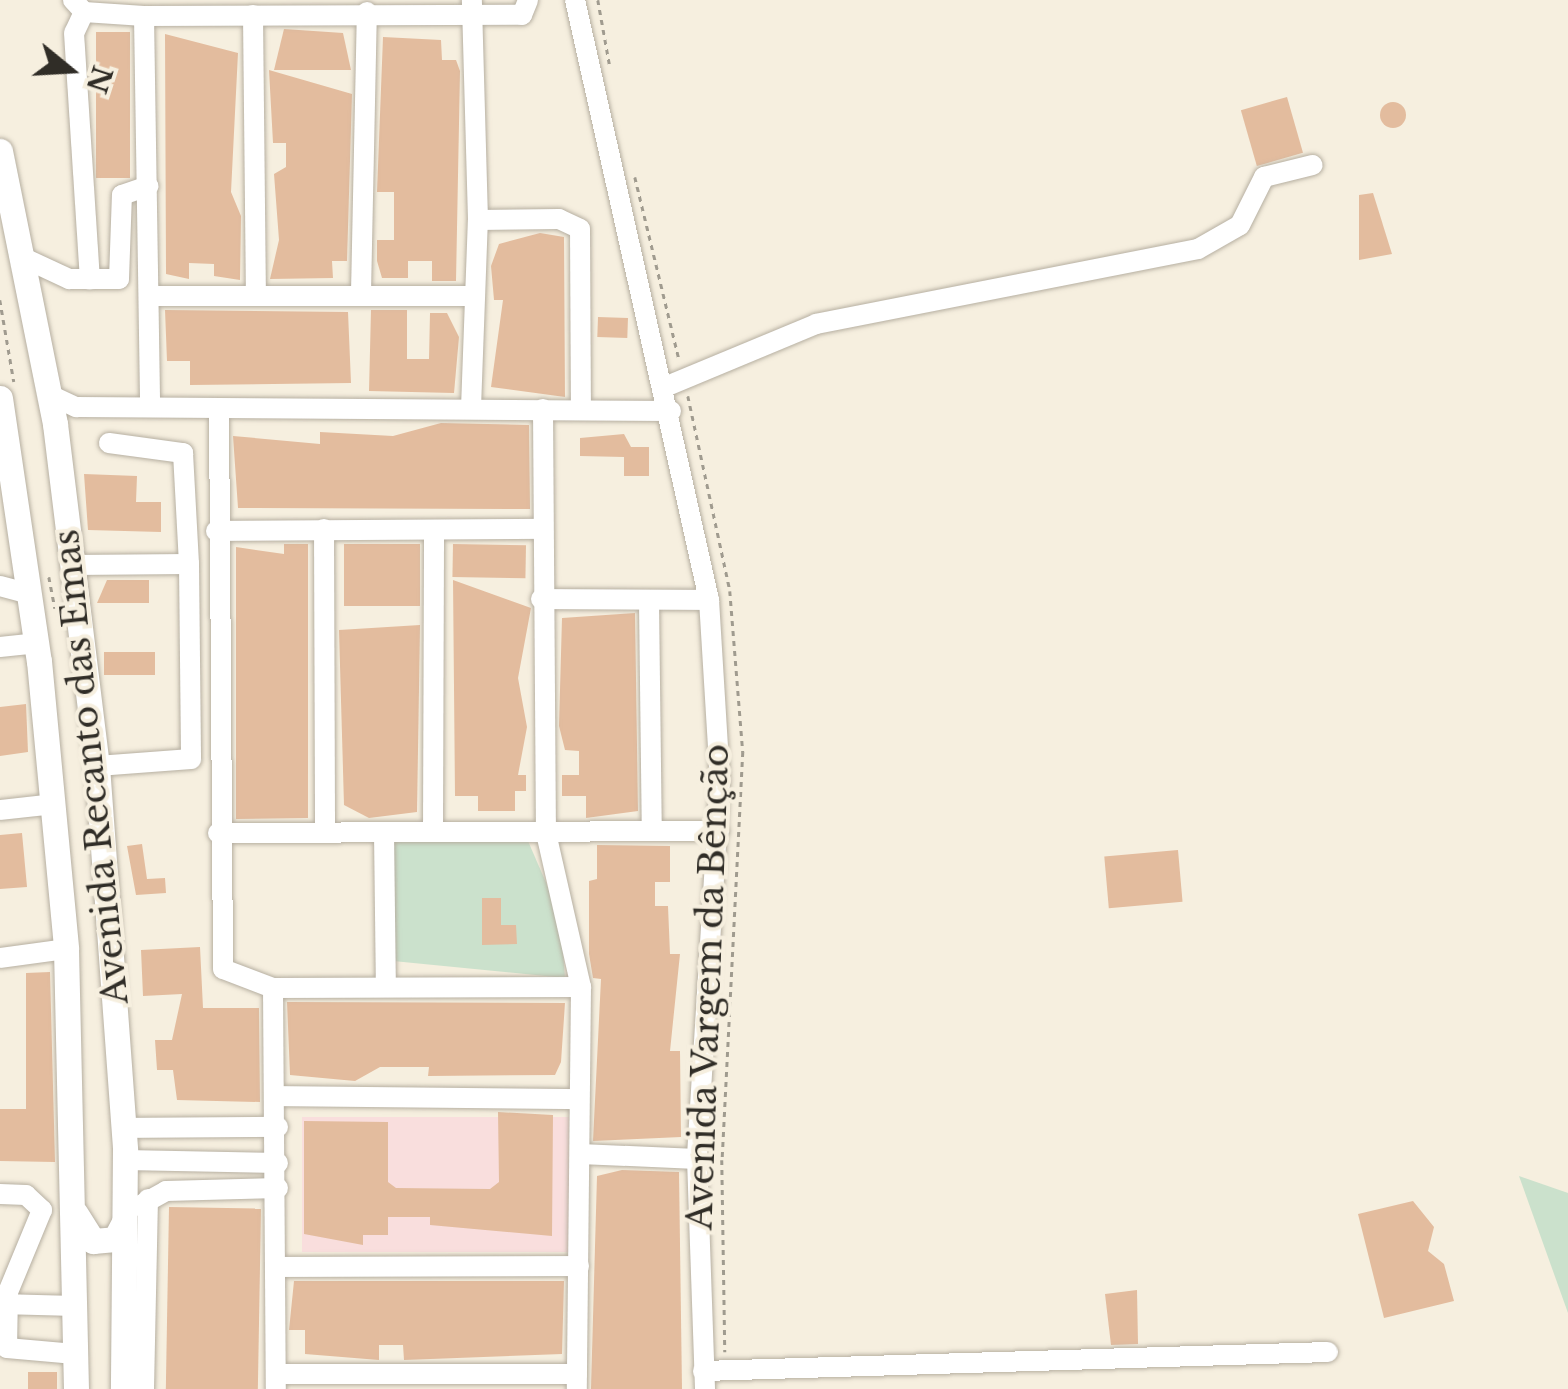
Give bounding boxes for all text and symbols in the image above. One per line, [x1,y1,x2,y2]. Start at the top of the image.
north arrow [20,20,120,120]
text: N [78,61,120,97]
street label: Avenida Recanto das Emas [45,527,137,1007]
street label: Avenida Vargem da Bênção [678,742,738,1232]

